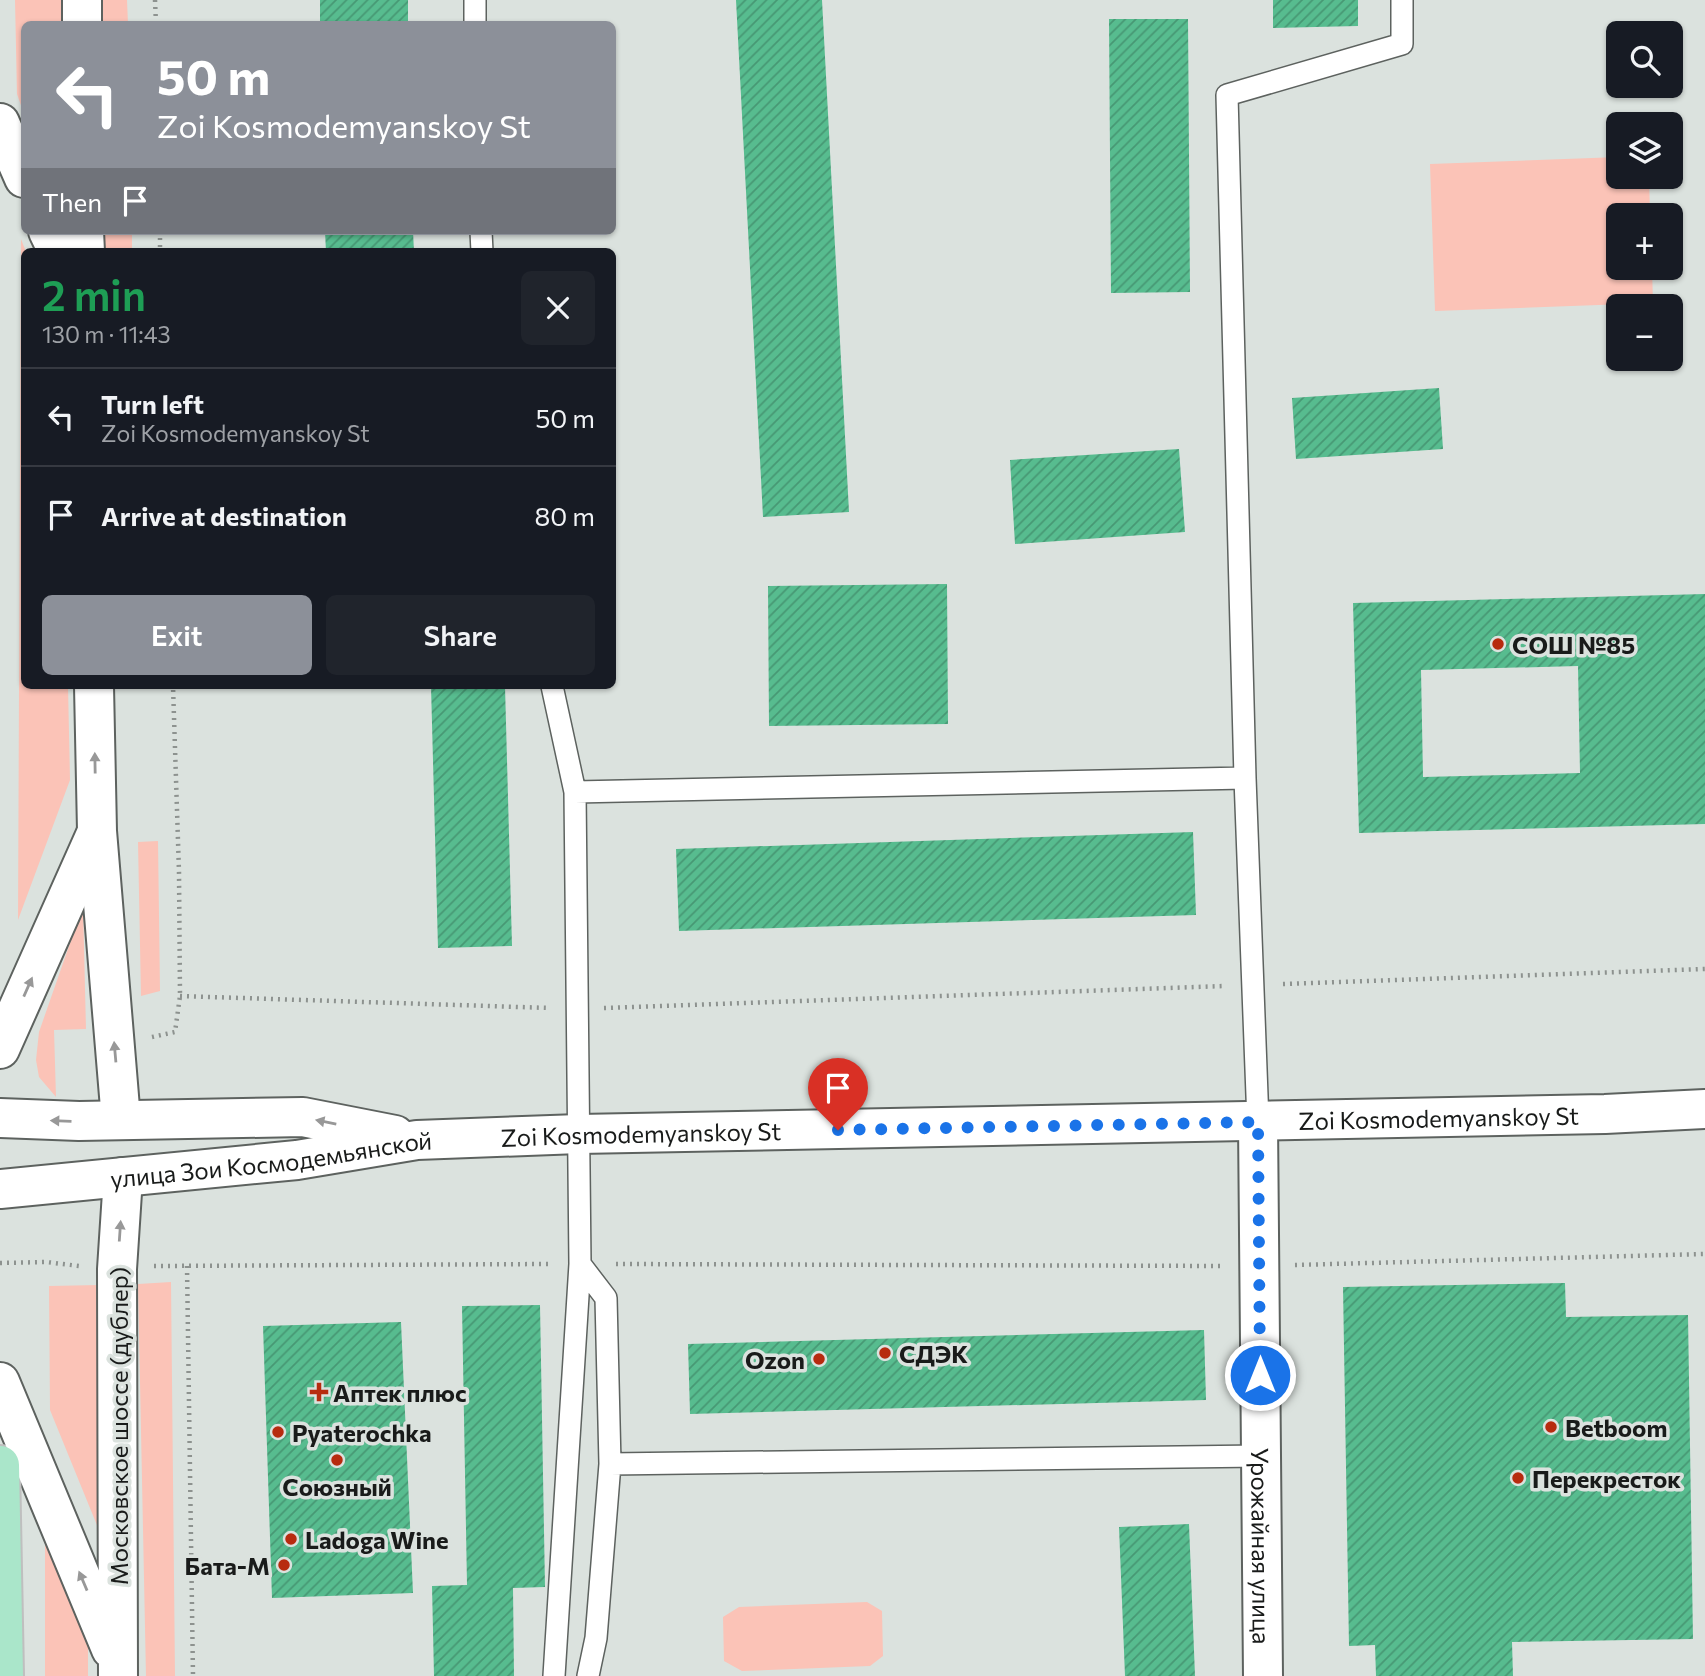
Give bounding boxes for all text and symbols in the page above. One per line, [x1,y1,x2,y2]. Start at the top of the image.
map controls [1606,21,1683,371]
button: search [1606,21,1683,98]
text: 50 m [157,45,270,105]
icon: left [42,49,133,140]
text: Zoi Kosmodemyanskoy St [157,105,531,145]
button: layers [1606,112,1683,189]
icon: arrive [116,182,154,220]
text: Then [42,186,102,217]
button: + [1606,203,1683,280]
text: 2 min [42,268,146,320]
button: close [521,271,595,345]
button: − [1606,294,1683,371]
text: 130 m · 11:43 [42,320,171,348]
text: Turn left [101,388,204,419]
icon: left [42,398,80,436]
text: 50 m [535,402,595,433]
text: Zoi Kosmodemyanskoy St [101,419,370,447]
icon: arrive [42,496,80,534]
text: Arrive at destination [101,500,347,531]
text: 80 m [535,500,595,531]
button: Exit [42,595,312,675]
button: Share [326,595,595,675]
place label: СОШ №85 [1512,630,1635,659]
marker: СОШ №85 [1490,636,1506,652]
one-way arrow [90,752,101,774]
one-way arrow [22,977,34,997]
one-way arrow [109,1040,120,1062]
pin [808,1058,868,1130]
icon: arrive [819,1069,857,1107]
street label: Zoi Kosmodemyanskoy St [1298,1100,1579,1134]
one-way arrow [49,1115,71,1126]
one-way arrow [315,1116,337,1127]
street label: Zoi Kosmodemyanskoy St [500,1116,782,1151]
street label: улица Зои Космодемьянской [109,1125,433,1193]
one-way arrow [115,1220,126,1242]
street label: Московское шоссе (дублер) [104,1267,133,1585]
position arrow [1223,1338,1297,1412]
place label: СДЭК [899,1339,968,1368]
place label: Ozon [745,1345,805,1374]
marker: СДЭК [877,1345,893,1361]
marker: Ozon [811,1351,827,1367]
place label: Аптек плюс [333,1378,467,1407]
marker: Аптек плюс [311,1384,327,1400]
place label: Betboom [1565,1413,1667,1442]
place label: Pyaterochka [292,1418,432,1447]
marker: Betboom [1543,1419,1559,1435]
marker: Pyaterochka [270,1424,286,1440]
street label: Урожайная улица [1246,1447,1277,1645]
marker: Союзный [329,1452,345,1468]
place label: Перекресток [1532,1464,1681,1493]
marker: Перекресток [1510,1470,1526,1486]
place label: Союзный [282,1472,392,1501]
place label: Ladoga Wine [305,1525,449,1554]
marker: Ladoga Wine [283,1531,299,1547]
place label: Бата-М [185,1551,270,1580]
marker: Бата-М [276,1557,292,1573]
one-way arrow [77,1570,88,1591]

